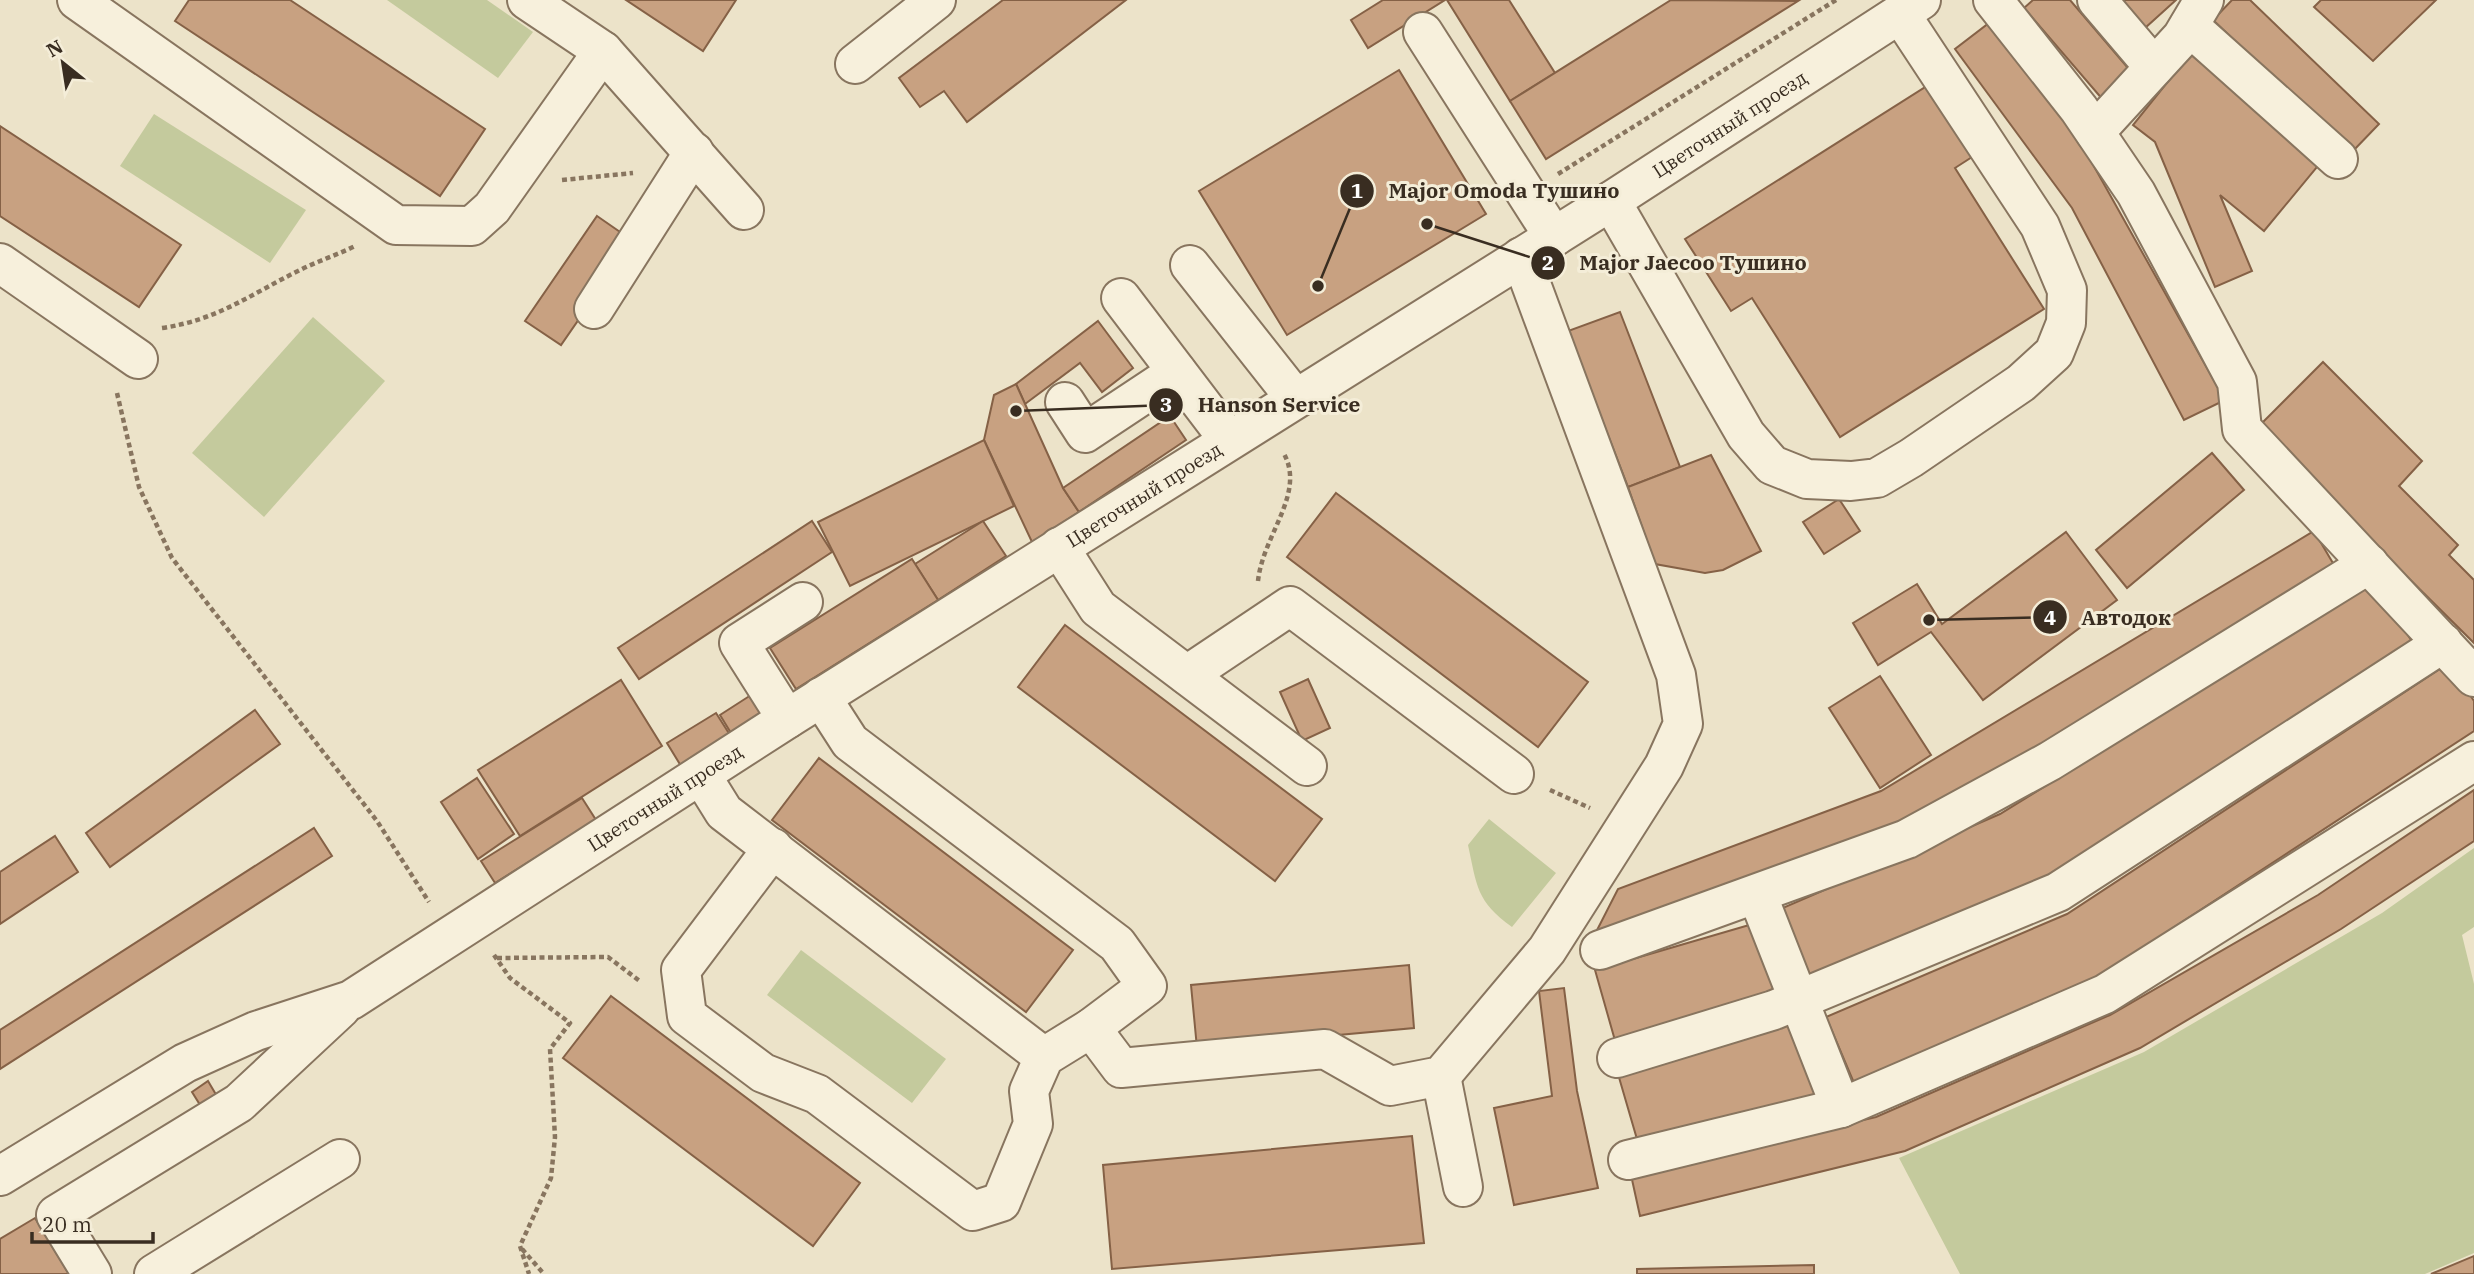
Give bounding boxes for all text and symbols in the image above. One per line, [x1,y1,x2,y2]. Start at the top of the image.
north arrow [28,28,98,98]
text: N [42,34,67,62]
street label: Цветочный проезд [1648,65,1811,183]
callout: Major Omoda Тушино [1340,170,1634,212]
text: 1 [1351,176,1363,204]
text: Major Omoda Тушино [1389,176,1619,204]
callout: Major Jaecoo Тушино [1530,242,1820,284]
text: 2 [1542,248,1554,276]
text: Major Jaecoo Тушино [1579,248,1807,276]
callout: Hanson Service [1149,384,1374,426]
text: 3 [1160,390,1172,418]
text: Hanson Service [1198,390,1360,418]
street label: Цветочный проезд [1062,437,1226,552]
callout: Автодок [2032,596,2185,638]
text: 4 [2044,603,2056,631]
text: Автодок [2081,603,2171,631]
street label: Цветочный проезд [583,739,747,856]
scale bar [32,1200,152,1244]
text: 20 m [42,1210,92,1238]

